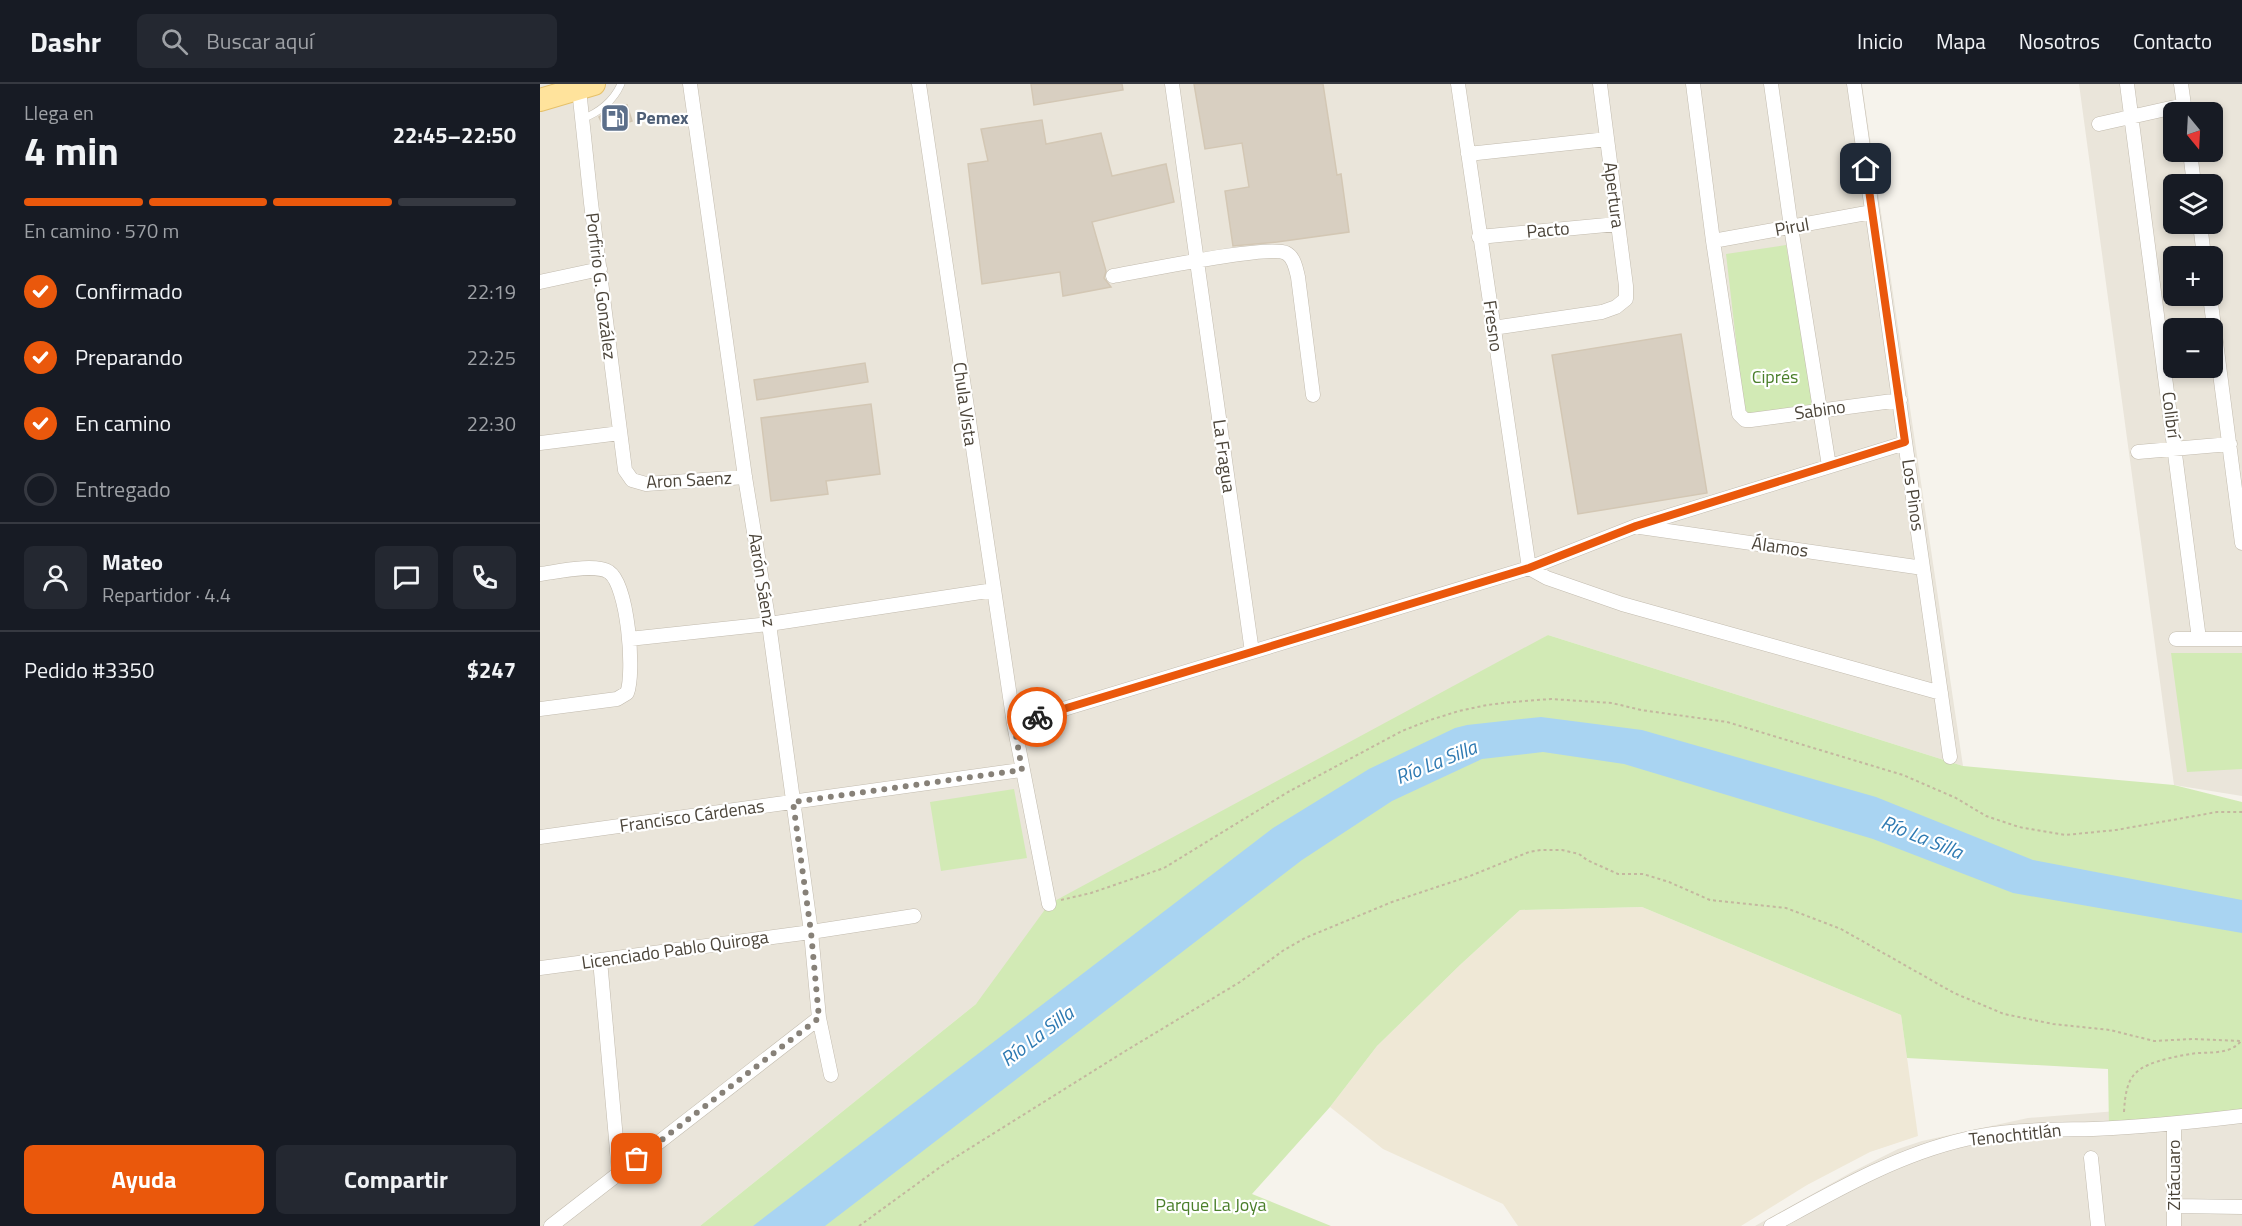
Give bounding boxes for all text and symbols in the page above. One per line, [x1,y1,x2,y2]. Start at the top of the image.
search box [137,14,557,68]
text: Dashr [30,20,101,63]
text: Buscar aquí [206,24,314,58]
icon: search [158,25,191,58]
text: Inicio [1857,25,1903,57]
text: Mapa [1936,25,1986,57]
text: Nosotros [2019,25,2100,57]
text: Contacto [2133,25,2212,57]
text: Llega en [24,97,94,128]
fuel station icon: Pemex [599,102,631,134]
north arrow [2163,102,2223,162]
map controls [2163,102,2223,378]
place label: Pemex [636,104,689,131]
text: 22:45–22:50 [393,118,516,152]
text: 4 min [24,121,119,180]
pin [1840,143,1891,194]
icon: home [1849,152,1882,185]
street label: Apertura [1597,160,1632,230]
button: layers [2163,174,2223,234]
street label: Pirul [1773,210,1811,243]
street label: Porfirio G. González [579,211,624,361]
street label: Pacto [1525,214,1571,245]
text: En camino · 570 m [24,215,179,246]
button: + [2163,246,2223,306]
text: Confirmado [75,274,183,308]
icon: check [24,275,57,308]
text: 22:19 [467,276,516,307]
street label: Fresno [1477,298,1510,353]
button: − [2163,318,2223,378]
text: Preparando [75,340,183,374]
icon: check [24,341,57,374]
text: 22:25 [467,342,516,373]
street label: Chula Vista [946,360,985,448]
park label: Ciprés [1752,363,1798,390]
street label: Colibrí [2155,390,2188,442]
street label: Sabino [1793,393,1847,426]
text: En camino [75,406,171,440]
icon: check [24,407,57,440]
text: 22:30 [467,408,516,439]
street label: La Fragua [1206,418,1243,494]
street label: Los Pinos [1895,457,1932,533]
street label: Aron Saenz [646,464,732,495]
text: Entregado [75,472,171,506]
street label: Álamos [1750,529,1810,564]
street label: Aarón Sáenz [742,531,783,629]
text: Mateo [102,545,163,579]
button: person [24,546,87,609]
button: chat [375,546,438,609]
button: phone [453,546,516,609]
text: Repartidor · 4.4 [102,579,231,610]
text: Pedido #3350 [24,653,154,687]
text: $247 [467,653,516,687]
courier [1007,687,1067,747]
icon: bike [1021,701,1054,734]
water label: Río La Silla [1390,731,1482,792]
street label: Francisco Cárdenas [618,792,766,839]
water label: Río La Silla [1877,806,1968,867]
street label: Licenciado Pablo Quiroga [580,923,770,976]
water label: Río La Silla [993,997,1081,1074]
street label: Tenochtitlán [1967,1116,2063,1153]
pin [611,1133,662,1184]
street label: Zitácuaro [2160,1140,2187,1210]
icon: bag [620,1142,653,1175]
button: Ayuda [24,1145,264,1214]
button: Compartir [276,1145,516,1214]
park label: Parque La Joya [1155,1191,1267,1218]

